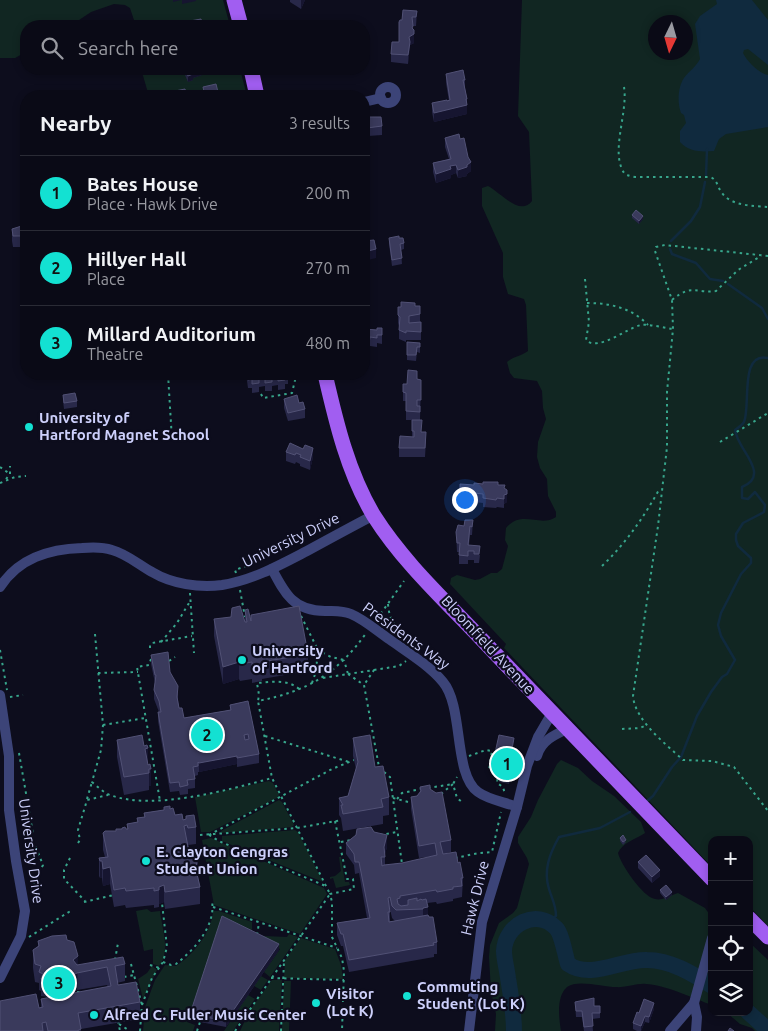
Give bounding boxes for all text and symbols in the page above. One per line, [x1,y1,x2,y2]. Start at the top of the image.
north arrow [648,15,693,60]
search box [20,20,370,75]
icon: search [38,34,66,62]
text: Search here [78,37,178,59]
text: Nearby [40,111,111,135]
text: 3 results [289,114,350,132]
text: Bates House [87,173,198,195]
text: 1 [51,184,61,202]
text: 200 m [305,184,350,202]
text: Place · Hawk Drive [87,195,218,213]
text: Hillyer Hall [87,248,186,270]
text: 2 [51,259,61,277]
text: 270 m [305,259,350,277]
text: Place [87,270,125,288]
text: Millard Auditorium [87,323,256,345]
text: 3 [51,334,61,352]
text: 480 m [305,334,350,352]
text: Theatre [87,345,143,363]
place label: University of Hartford Magnet School [39,409,210,443]
marker: University of Hartford Magnet School [23,421,35,433]
your location [452,487,478,513]
street label: University Drive [239,509,342,570]
street label: Bloomfield Avenue [438,592,538,697]
street label: Presidents Way [360,598,453,673]
place label: University of Hartford [252,642,333,676]
marker: University of Hartford [236,654,248,666]
pin: 2 [191,716,223,754]
pin: 1 [491,745,523,783]
street label: University Drive [16,797,47,905]
map controls [708,836,753,1016]
button: + [708,836,753,881]
place label: E. Clayton Gengras Student Union [156,843,288,877]
marker: E. Clayton Gengras Student Union [140,855,152,867]
street label: Hawk Drive [457,859,492,937]
button: − [708,881,753,926]
button: locate [708,926,753,971]
pin: 3 [43,964,75,1002]
button: layers [708,971,753,1016]
place label: Commuting Student (Lot K) [417,978,525,1012]
place label: Visitor (Lot K) [326,985,375,1019]
marker: Commuting Student (Lot K) [401,990,413,1002]
marker: Visitor (Lot K) [310,997,322,1009]
place label: Alfred C. Fuller Music Center [104,1006,307,1023]
marker: Alfred C. Fuller Music Center [88,1009,100,1021]

